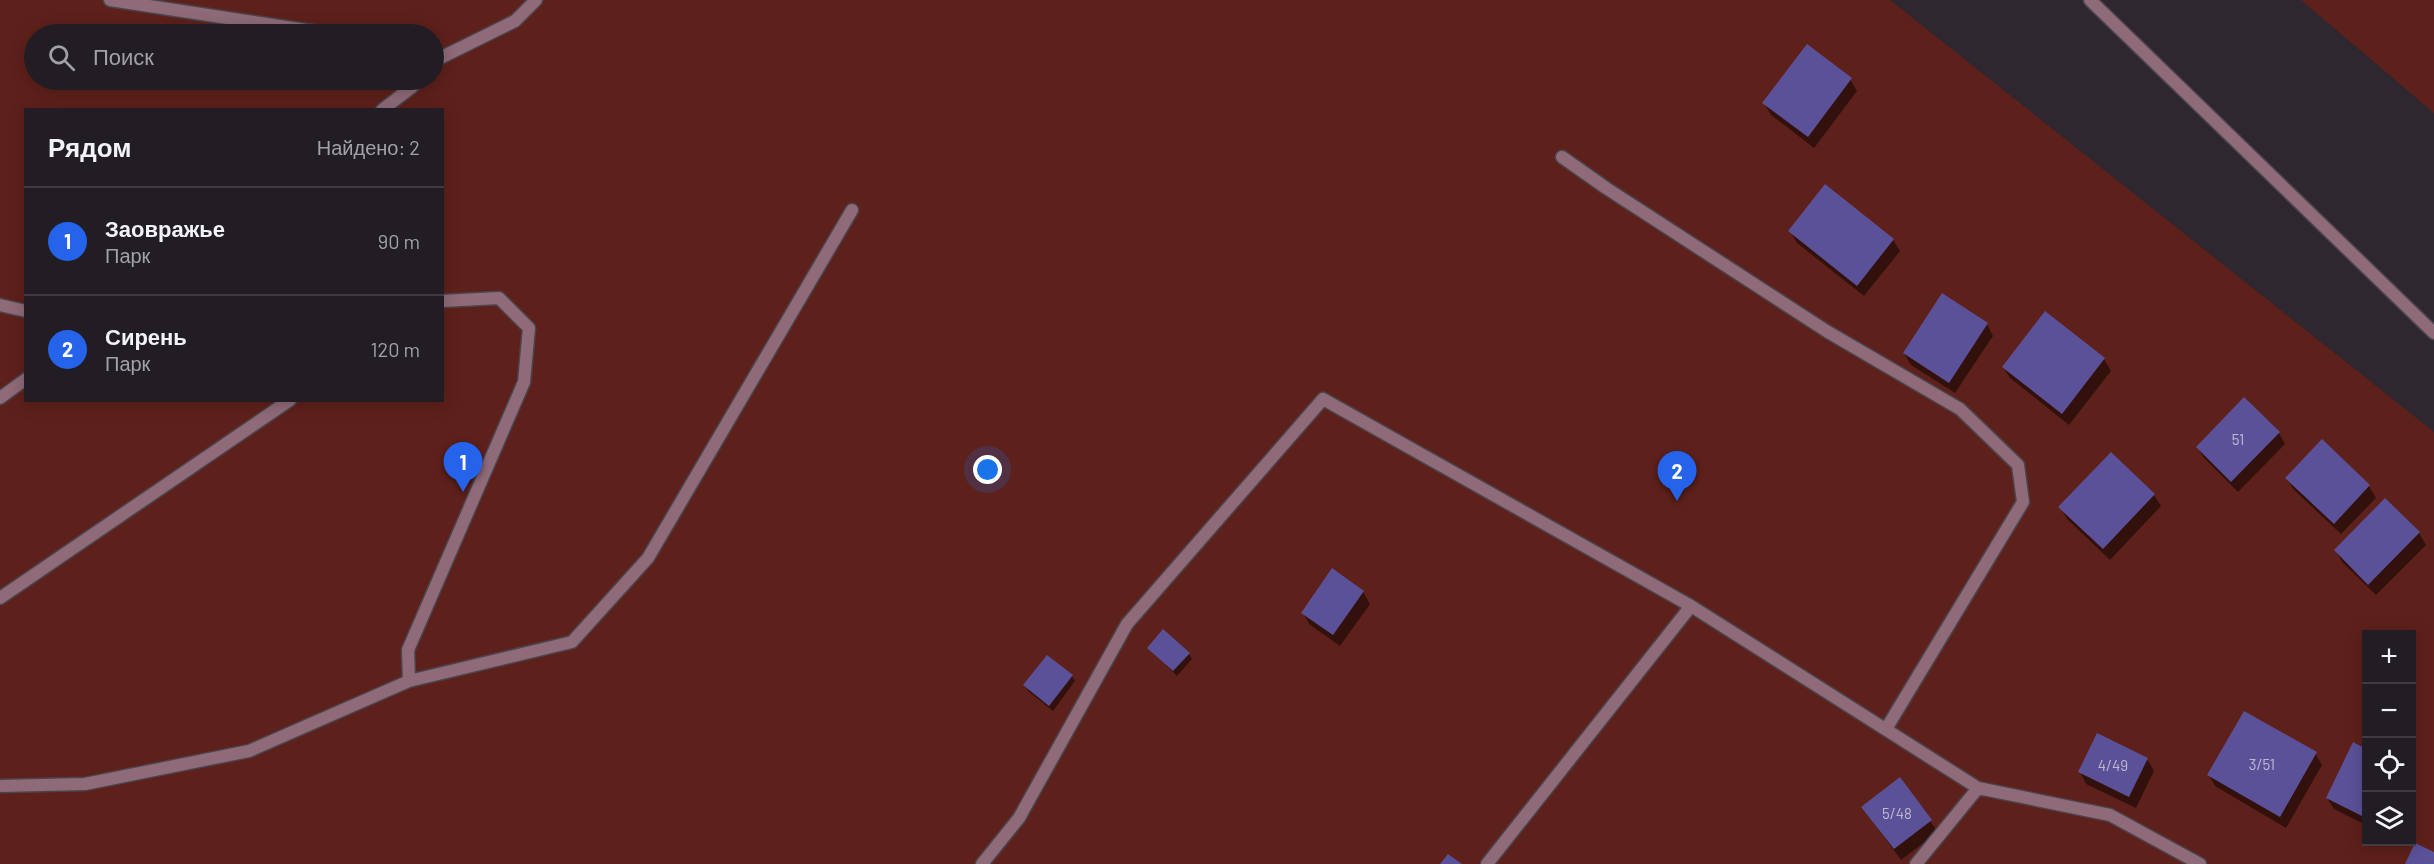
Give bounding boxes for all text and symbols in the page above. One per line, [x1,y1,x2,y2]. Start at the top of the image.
search box [24,24,444,90]
icon: search [45,41,78,74]
text: Поиск [93,43,154,69]
text: Рядом [48,131,131,162]
text: Найдено: 2 [317,135,420,159]
text: Заовражье [105,215,225,241]
text: 1 [64,229,71,253]
text: 90 m [378,229,420,253]
text: Парк [105,243,150,267]
text: Сирень [105,323,187,349]
text: 2 [62,337,73,361]
text: 120 m [370,337,420,361]
text: Парк [105,351,150,375]
house number: 51 [2232,430,2244,448]
pin: 1 [444,442,482,492]
pin: 2 [1658,452,1696,501]
your location [973,455,1002,484]
map controls [2362,630,2416,846]
button: + [2362,630,2416,684]
button: − [2362,684,2416,738]
button: locate [2362,738,2416,792]
house number: 3/51 [2249,755,2275,773]
house number: 4/49 [2098,756,2128,774]
button: layers [2362,792,2416,846]
house number: 5/48 [1882,804,1912,822]

